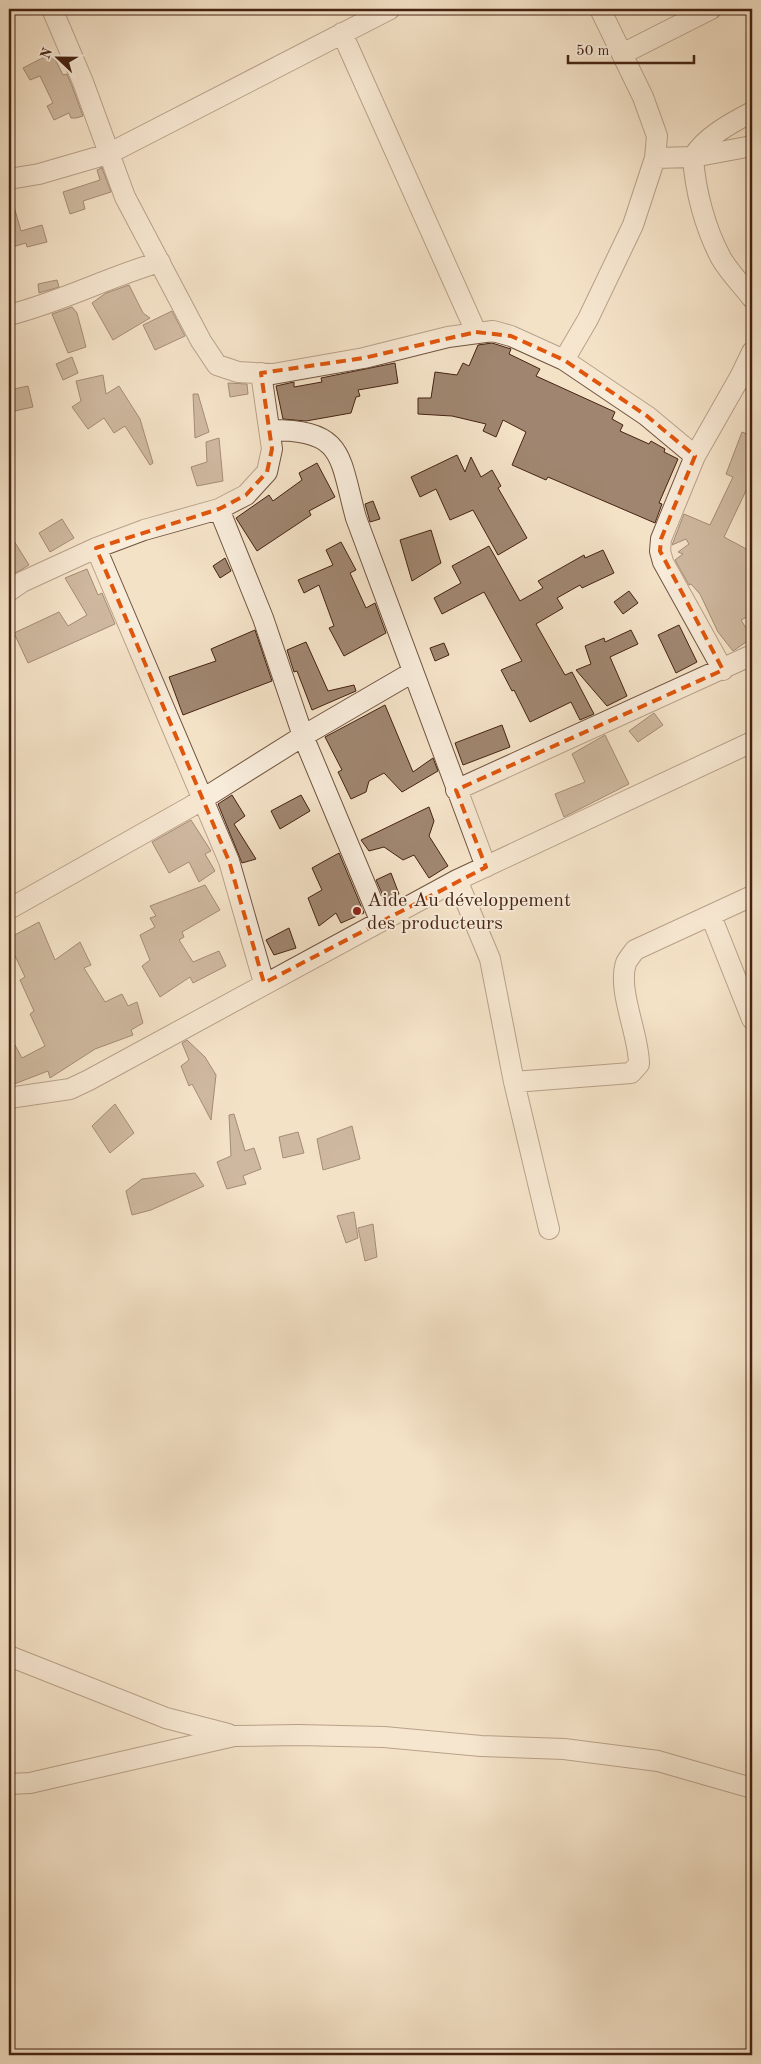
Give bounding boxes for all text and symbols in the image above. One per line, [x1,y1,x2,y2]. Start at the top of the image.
north arrow [32,32,82,82]
scale bar [568,32,695,64]
text: 50 m [576,44,610,59]
text: N [38,46,55,61]
place label: Aide Au développement des producteurs [367,891,571,934]
marker: Aide Au développement des producteurs [351,905,363,917]

